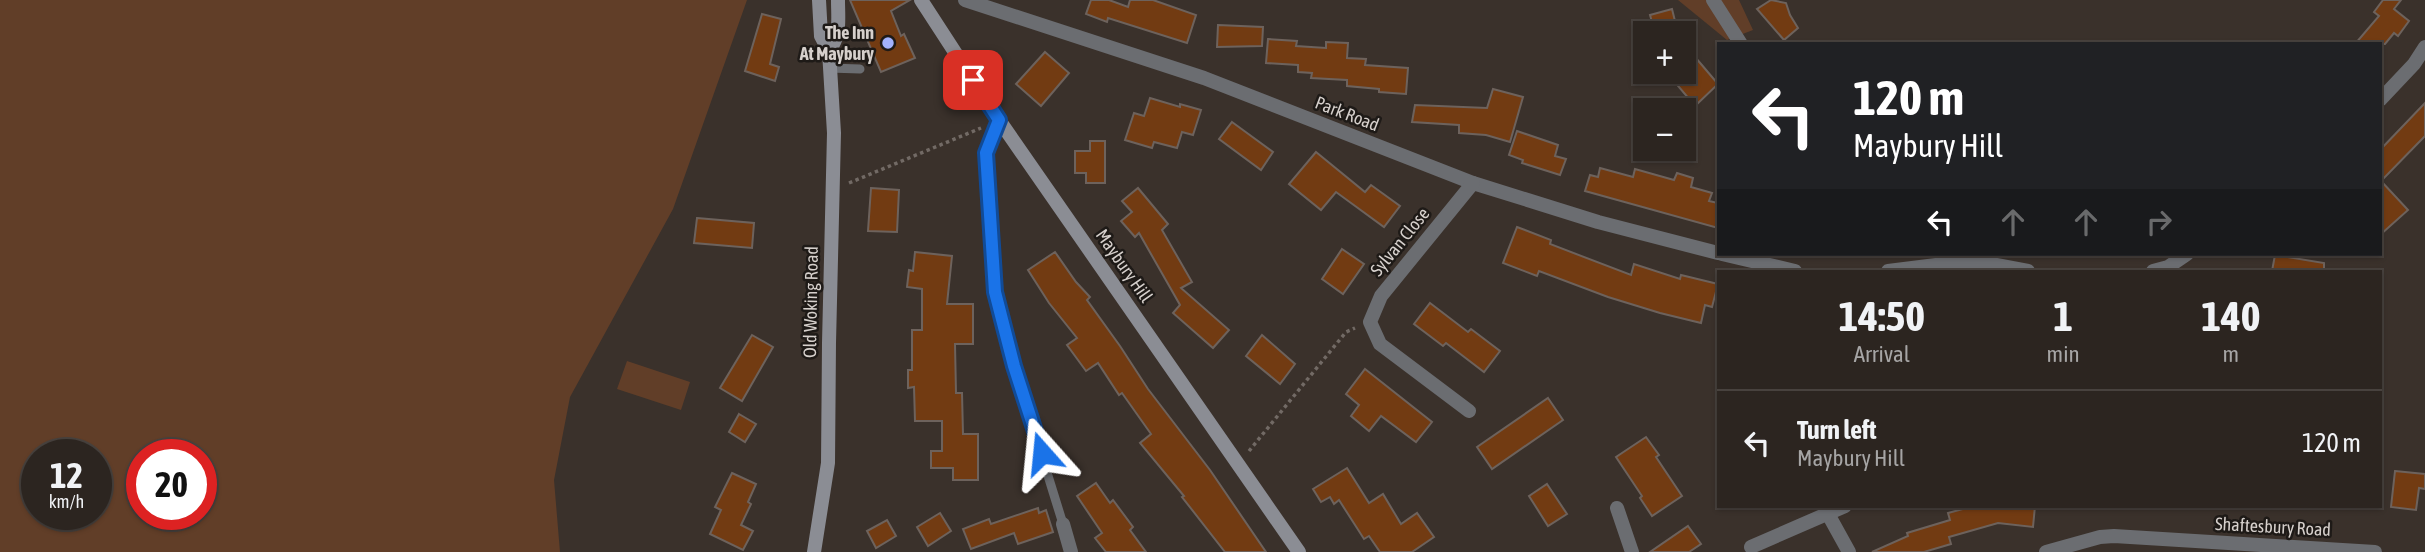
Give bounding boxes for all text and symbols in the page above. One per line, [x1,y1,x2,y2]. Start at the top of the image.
map controls [1633,21,1696,161]
button: + [1633,21,1696,84]
place label: The Inn At Maybury [799,22,875,64]
marker: The Inn At Maybury [880,35,896,51]
pin [943,50,1003,110]
icon: arrive [954,61,992,99]
text: 120 m [1853,69,1964,125]
icon: left [1738,70,1829,161]
street label: Park Road [1312,92,1382,135]
button: − [1633,98,1696,161]
text: Maybury Hill [1853,127,2003,164]
street label: Sylvan Close [1366,203,1434,280]
icon: left [1921,203,1959,241]
icon: ahead [1994,203,2032,241]
icon: ahead [2067,203,2105,241]
icon: right [2140,203,2178,241]
street label: Maybury Hill [1092,225,1157,306]
street label: Old Woking Road [799,246,822,358]
text: 14:50 [1839,292,1925,340]
text: 1 [2053,292,2073,340]
text: 140 [2201,292,2260,340]
text: Arrival [1854,341,1910,367]
text: min [2047,341,2080,367]
text: m [2223,341,2239,367]
text: Turn left [1797,415,1877,445]
position arrow [1005,416,1079,490]
icon: left [1738,424,1776,462]
text: 120 m [2302,428,2361,458]
speed limit sign: 20 [126,439,217,530]
text: Maybury Hill [1797,445,1905,471]
text: 12 [50,455,83,495]
text: km/h [49,491,84,512]
street label: Shaftesbury Road [2215,513,2331,540]

